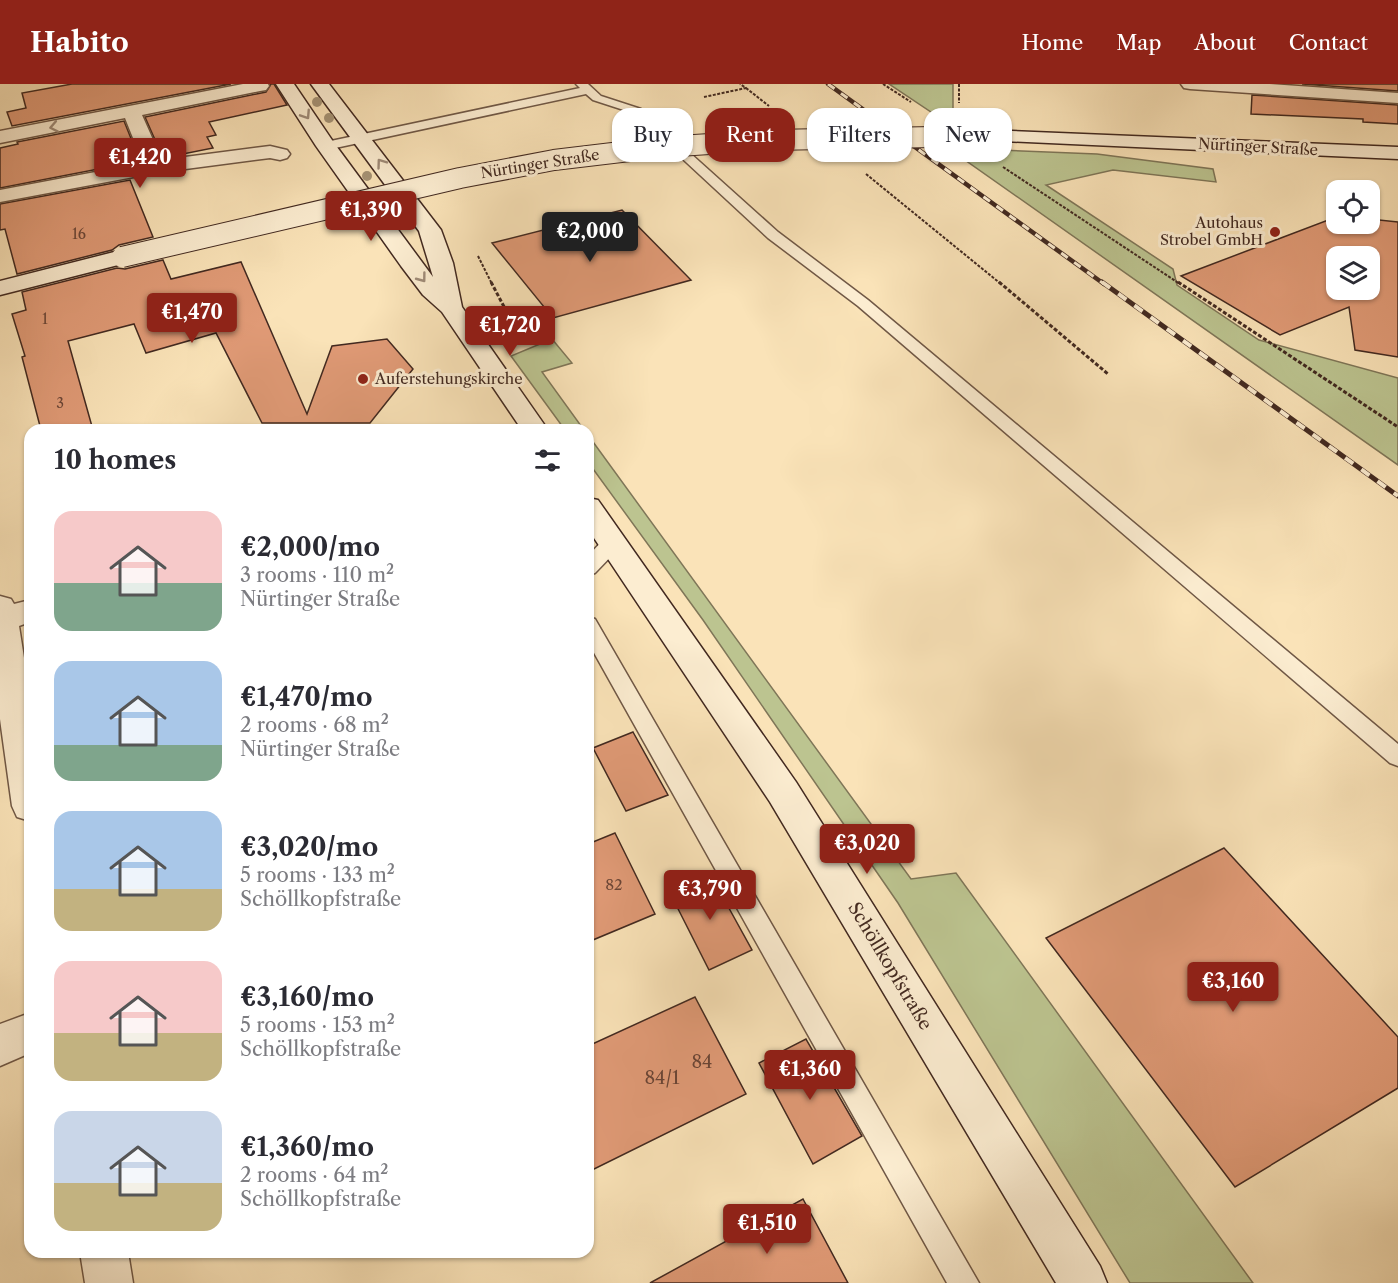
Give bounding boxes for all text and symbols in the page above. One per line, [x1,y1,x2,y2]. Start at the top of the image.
text: Habito [30,25,129,59]
text: Home [1022,30,1083,55]
text: Map [1116,30,1161,55]
text: About [1194,30,1256,55]
text: Contact [1289,30,1368,55]
chip: Buy [612,108,693,162]
chip: Rent [705,108,795,162]
chip: Filters [807,108,912,162]
chip: New [924,108,1012,162]
one-way arrow [298,109,310,119]
one-way arrow [49,120,59,133]
street label: Nürtinger Straße [1198,134,1319,159]
pin: €1,420 [91,138,189,189]
text: €1,420 [108,145,172,169]
street label: Nürtinger Straße [479,145,601,182]
one-way arrow [377,158,388,169]
map controls [1326,180,1380,300]
button: locate [1326,180,1380,234]
pin: €1,390 [322,191,420,242]
text: €1,390 [339,198,403,222]
pin: €2,000 [541,212,639,263]
place label: Autohaus Strobel GmbH [1160,213,1263,249]
text: €2,000 [556,219,624,243]
house number: 16 [72,225,86,243]
marker: Autohaus Strobel GmbH [1268,225,1282,239]
button: layers [1326,246,1380,300]
one-way arrow [415,272,426,283]
pin: €1,470 [143,293,241,344]
text: €1,470 [161,300,223,324]
pin: €1,720 [461,306,559,357]
house number: 1 [42,310,48,328]
text: €1,720 [479,313,541,337]
place label: Auferstehungskirche [374,369,523,388]
marker: Auferstehungskirche [356,372,370,386]
house number: 3 [56,394,64,412]
text: 10 homes [54,444,176,476]
icon: filters [531,444,564,477]
text: €2,000/mo [240,531,380,563]
icon: home [102,535,174,607]
text: 3 rooms · 110 m² [240,563,394,587]
text: Nürtinger Straße [240,587,400,611]
text: €1,470/mo [240,681,373,713]
icon: home [102,685,174,757]
text: 2 rooms · 68 m² [240,713,389,737]
text: Nürtinger Straße [240,737,400,761]
pin: €3,020 [818,824,916,875]
text: €3,020/mo [240,831,378,863]
text: €3,020 [834,831,900,855]
icon: home [102,835,174,907]
text: 5 rooms · 133 m² [240,863,395,887]
pin: €3,790 [661,870,759,921]
house number: 82 [605,875,623,894]
text: €3,790 [678,877,742,901]
text: Schöllkopfstraße [240,887,401,911]
street label: Schöllkopfstraße [843,898,937,1034]
pin: €3,160 [1184,962,1282,1013]
text: €3,160 [1201,969,1265,993]
text: €3,160/mo [240,981,374,1013]
icon: home [102,985,174,1057]
text: 5 rooms · 153 m² [240,1013,395,1037]
text: Schöllkopfstraße [240,1037,401,1061]
pin: €1,360 [761,1050,859,1101]
house number: 84 [691,1051,713,1073]
text: €1,360 [778,1057,842,1081]
house number: 84/1 [644,1067,680,1089]
text: €1,360/mo [240,1131,374,1163]
icon: home [102,1135,174,1207]
text: 2 rooms · 64 m² [240,1163,389,1187]
text: Schöllkopfstraße [240,1187,401,1211]
pin: €1,510 [718,1204,816,1255]
text: €1,510 [737,1211,797,1235]

